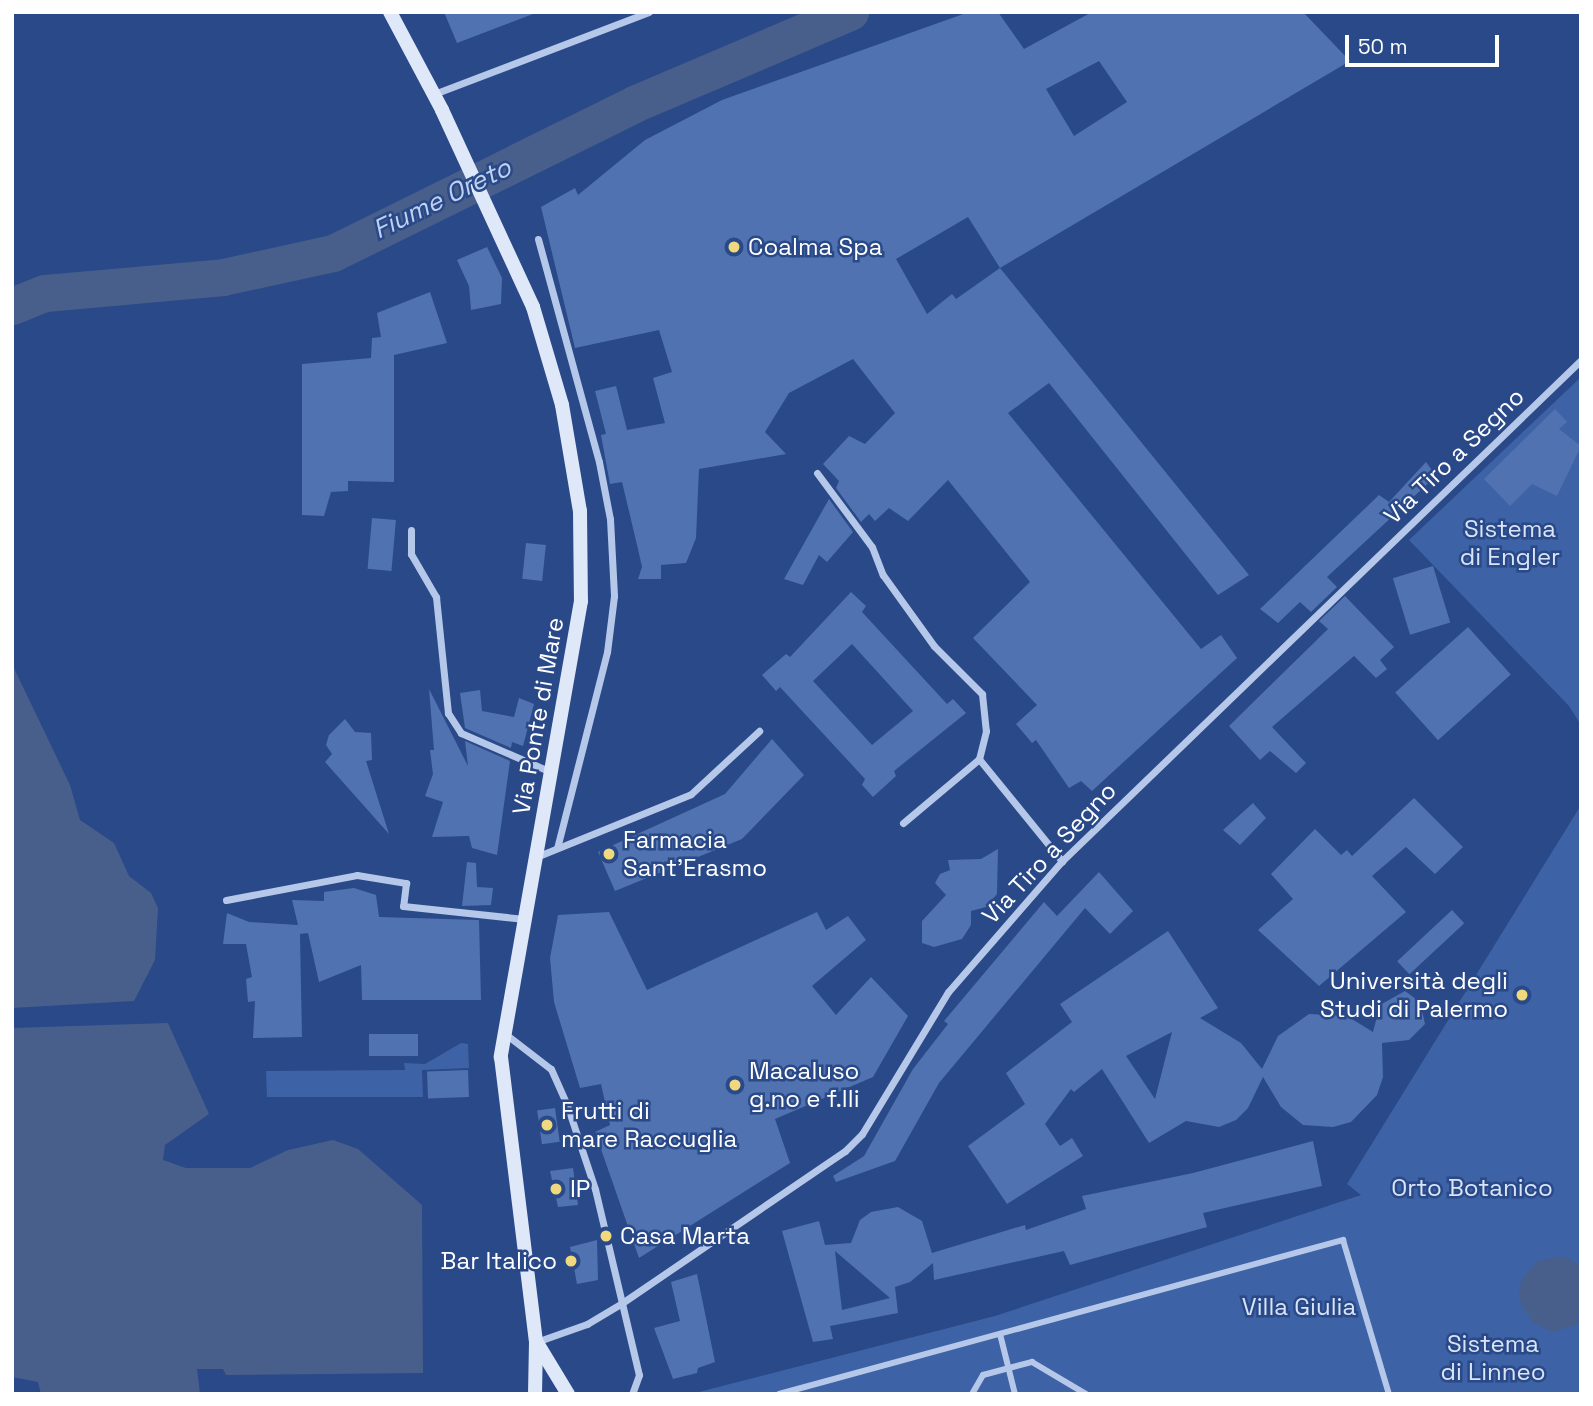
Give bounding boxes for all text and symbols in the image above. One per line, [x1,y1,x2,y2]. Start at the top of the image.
scale bar [1348,21,1502,65]
text: 50 m [1358,33,1408,60]
water label: Fiume Oreto [368,152,516,246]
place label: Coalma Spa [748,233,882,261]
marker: Coalma Spa [726,239,742,255]
street label: Via Tiro a Segno [1378,382,1530,530]
park label: Sistema di Engler [1460,515,1560,571]
street label: Via Ponte di Mare [506,615,570,817]
street label: Via Tiro a Segno [976,776,1122,930]
place label: Farmacia Sant'Erasmo [623,826,767,882]
marker: Farmacia Sant'Erasmo [601,846,617,862]
place label: Università degli Studi di Palermo [1320,967,1508,1023]
marker: Università degli Studi di Palermo [1514,987,1530,1003]
place label: Macaluso g.no e f.lli [749,1057,860,1113]
marker: Macaluso g.no e f.lli [727,1077,743,1093]
place label: Frutti di mare Raccuglia [561,1097,737,1153]
marker: Frutti di mare Raccuglia [539,1117,555,1133]
park label: Orto Botanico [1391,1174,1553,1202]
place label: IP [570,1175,590,1203]
marker: IP [548,1181,564,1197]
place label: Casa Marta [620,1222,750,1250]
marker: Casa Marta [598,1228,614,1244]
place label: Bar Italico [441,1247,557,1275]
marker: Bar Italico [563,1253,579,1269]
park label: Villa Giulia [1242,1293,1356,1321]
park label: Sistema di Linneo [1441,1330,1545,1386]

